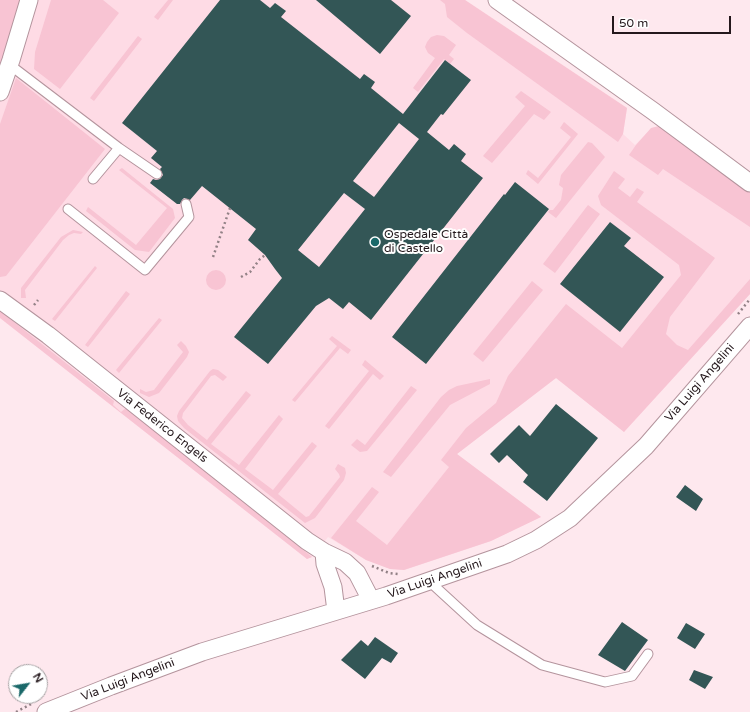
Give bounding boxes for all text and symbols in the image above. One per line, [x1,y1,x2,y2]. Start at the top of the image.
scale bar [614,8,733,34]
text: 50 m [619,16,648,30]
place label: Ospedale Città di Castello [384,228,468,256]
marker: Ospedale Città di Castello [369,236,381,248]
street label: Via Luigi Angelini [662,341,738,425]
street label: Via Federico Engels [114,386,210,466]
street label: Via Luigi Angelini [386,556,484,602]
street label: Via Luigi Angelini [79,656,177,704]
north arrow [8,664,48,704]
text: N [30,671,46,685]

